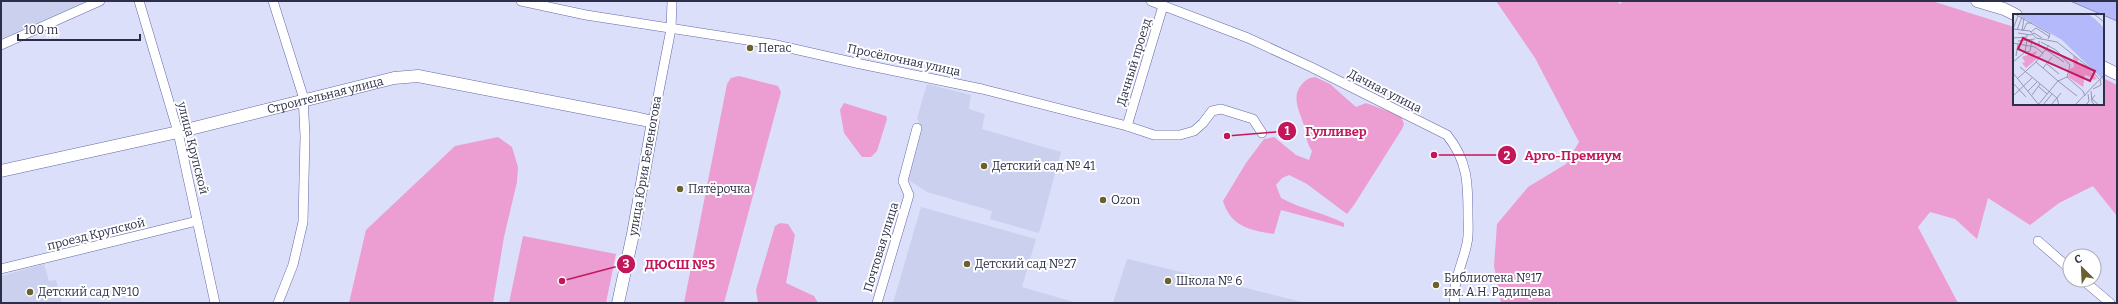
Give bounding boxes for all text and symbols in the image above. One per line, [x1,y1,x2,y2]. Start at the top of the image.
inset map [2013,14,2104,105]
scale bar [18,16,140,42]
street label: Дачный проезд [1114,17,1154,107]
text: 100 m [24,23,59,37]
place label: Пегас [758,41,792,55]
street label: Просёлочная улица [846,41,962,79]
marker: Пегас [745,43,755,53]
street label: Дачная улица [1346,67,1424,116]
street label: Строительная улица [266,74,385,116]
street label: улица Юрия Беленогова [626,95,664,238]
street label: улица Крупской [175,99,211,196]
callout: Гулливер [1277,119,1375,144]
text: 1 [1284,124,1290,138]
text: Гулливер [1305,124,1367,139]
callout: Арго-Премиум [1497,143,1630,168]
text: Арго-Премиум [1524,148,1622,163]
text: 2 [1504,149,1511,163]
place label: Детский сад № 41 [992,159,1095,173]
marker: Детский сад № 41 [979,161,989,171]
place label: Пятёрочка [688,182,751,196]
marker: Пятёрочка [675,184,685,194]
place label: Ozon [1111,193,1141,207]
marker: Ozon [1098,195,1108,205]
street label: Почтовая улица [861,200,901,294]
street label: проезд Крупской [46,215,146,253]
north arrow [2062,248,2102,288]
callout: ДЮСШ №5 [616,252,723,277]
text: С [2072,252,2084,267]
text: 3 [623,257,630,271]
text: ДЮСШ №5 [645,257,715,272]
place label: Детский сад №27 [975,257,1076,271]
marker: Детский сад №27 [962,259,972,269]
place label: Библиотека №17 им. А.Н. Радищева [1444,271,1551,299]
place label: Школа № 6 [1176,274,1242,288]
marker: Школа № 6 [1163,276,1173,286]
marker: Библиотека №17 им. А.Н. Радищева [1431,280,1441,290]
place label: Детский сад №10 [38,285,140,299]
marker: Детский сад №10 [25,287,35,297]

